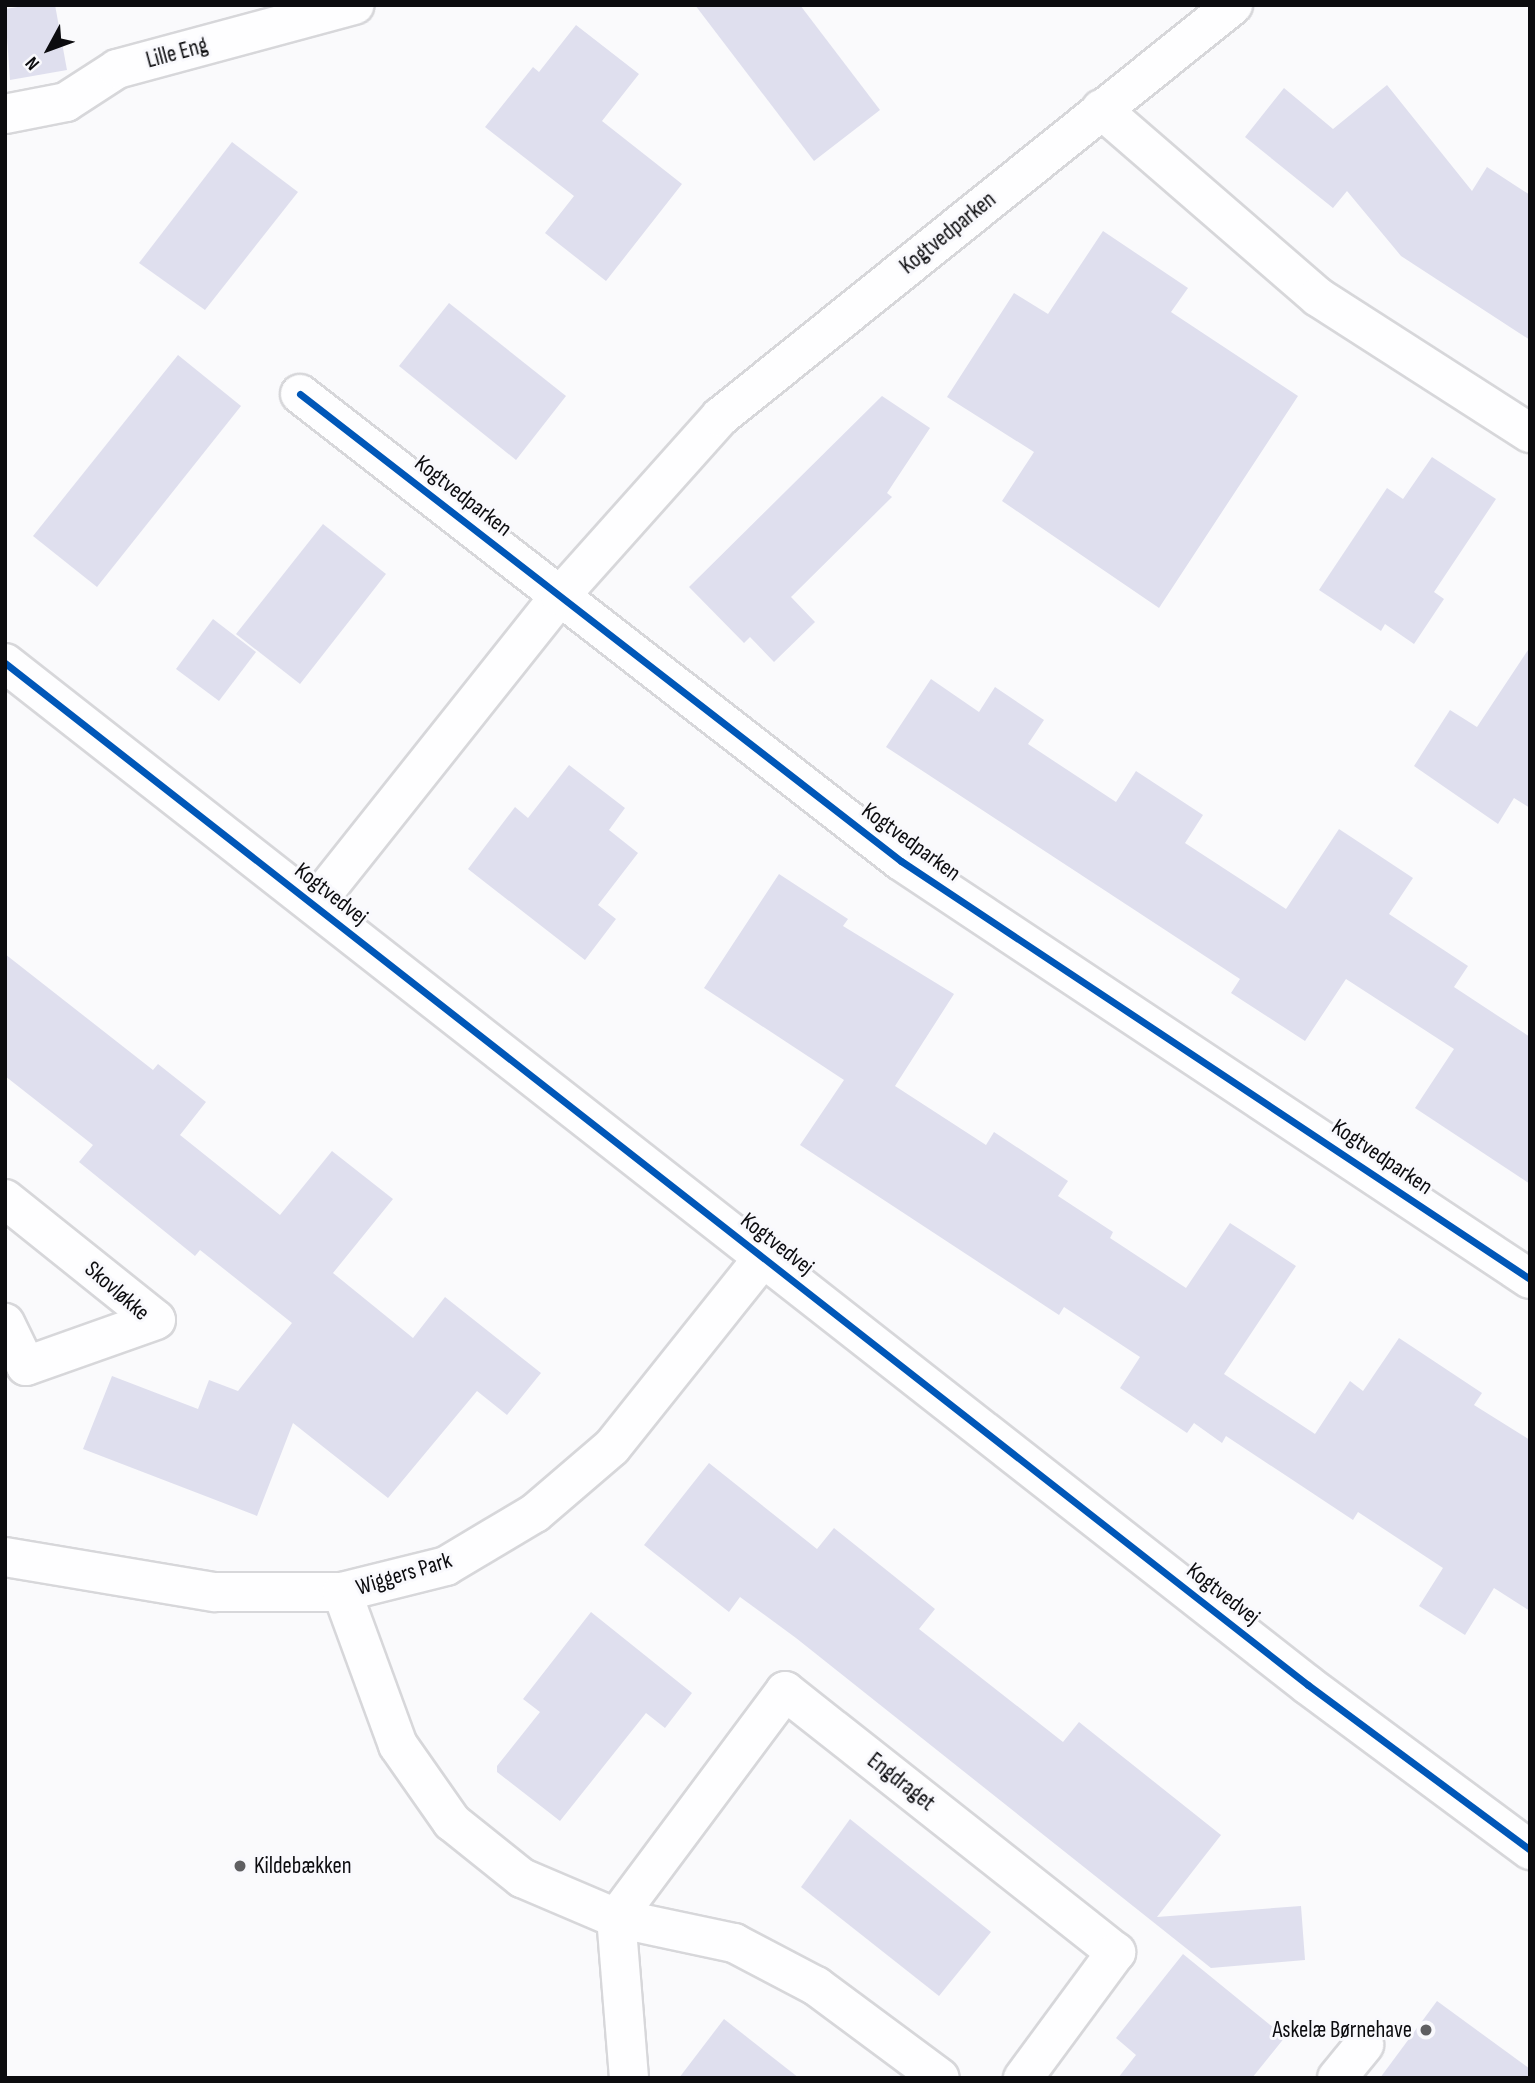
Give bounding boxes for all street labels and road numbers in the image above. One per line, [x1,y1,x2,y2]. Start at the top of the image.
street label: Lille Eng [143,32,211,74]
street label: Kogtvedparken [894,186,1002,280]
street label: Kogtvedparken [409,450,517,542]
street label: Kogtvedparken [856,797,966,887]
street label: Kogtvedvej [289,857,373,931]
street label: Kogtvedparken [1326,1113,1438,1201]
street label: Kogtvedvej [735,1207,819,1281]
street label: Skovløkke [79,1255,155,1327]
street label: Wiggers Park [353,1546,455,1602]
street label: Kogtvedvej [1181,1557,1265,1631]
street label: Engdraget [862,1747,940,1817]

